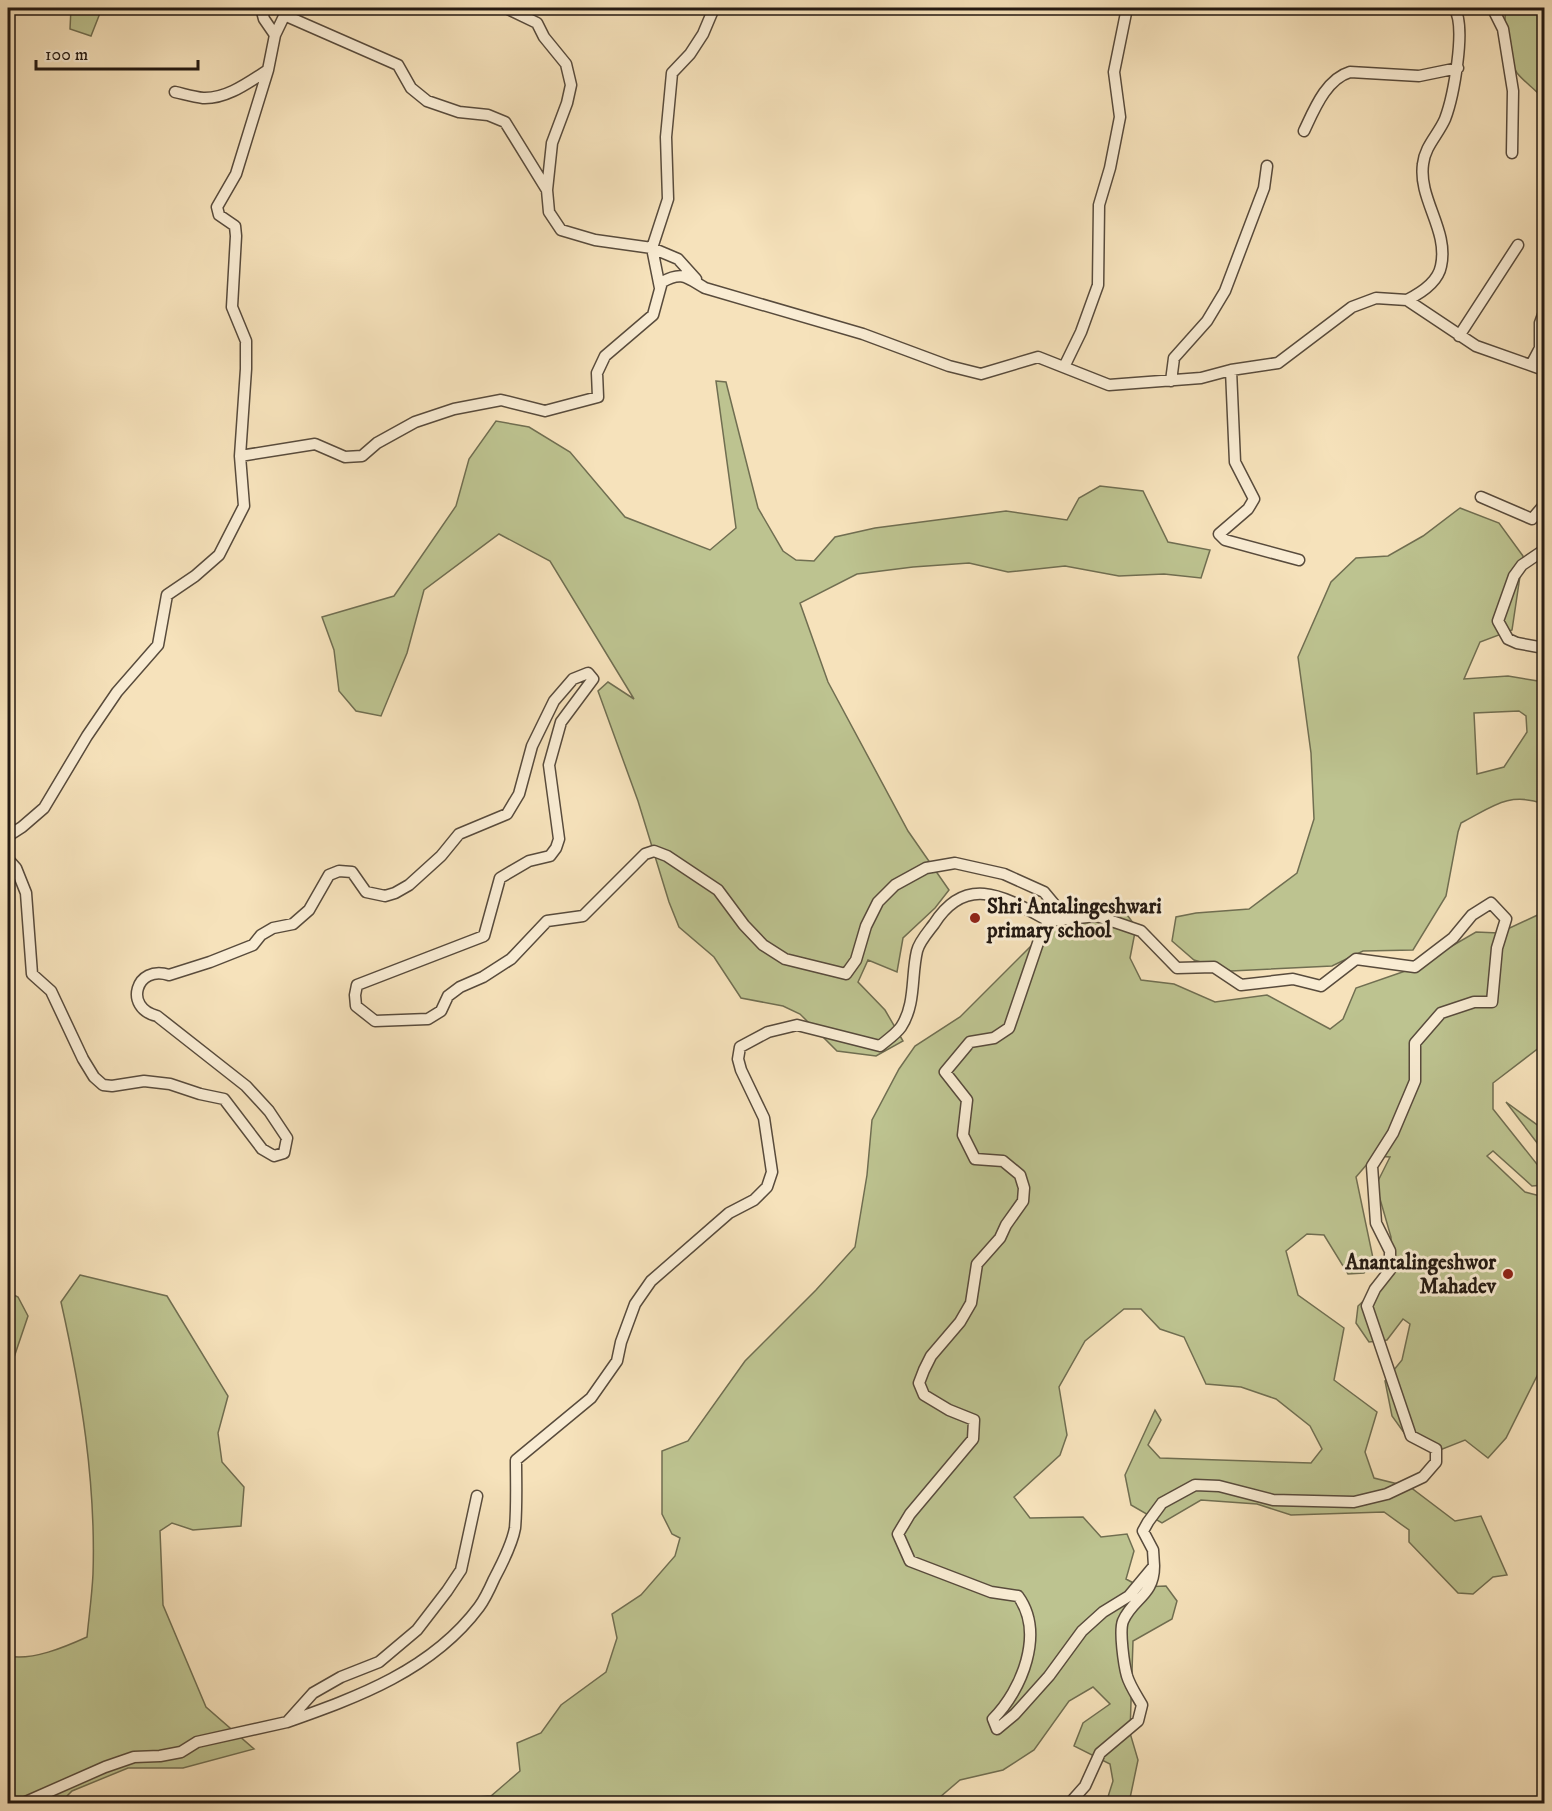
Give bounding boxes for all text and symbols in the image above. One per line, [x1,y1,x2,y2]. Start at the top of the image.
scale bar [36,33,198,71]
text: 100 m [45,44,88,66]
place label: Shri Antalingeshwari primary school [986,894,1162,944]
marker: Shri Antalingeshwari primary school [968,911,982,925]
place label: Anantalingeshwor Mahadev [1344,1250,1497,1300]
marker: Anantalingeshwor Mahadev [1501,1267,1515,1281]

